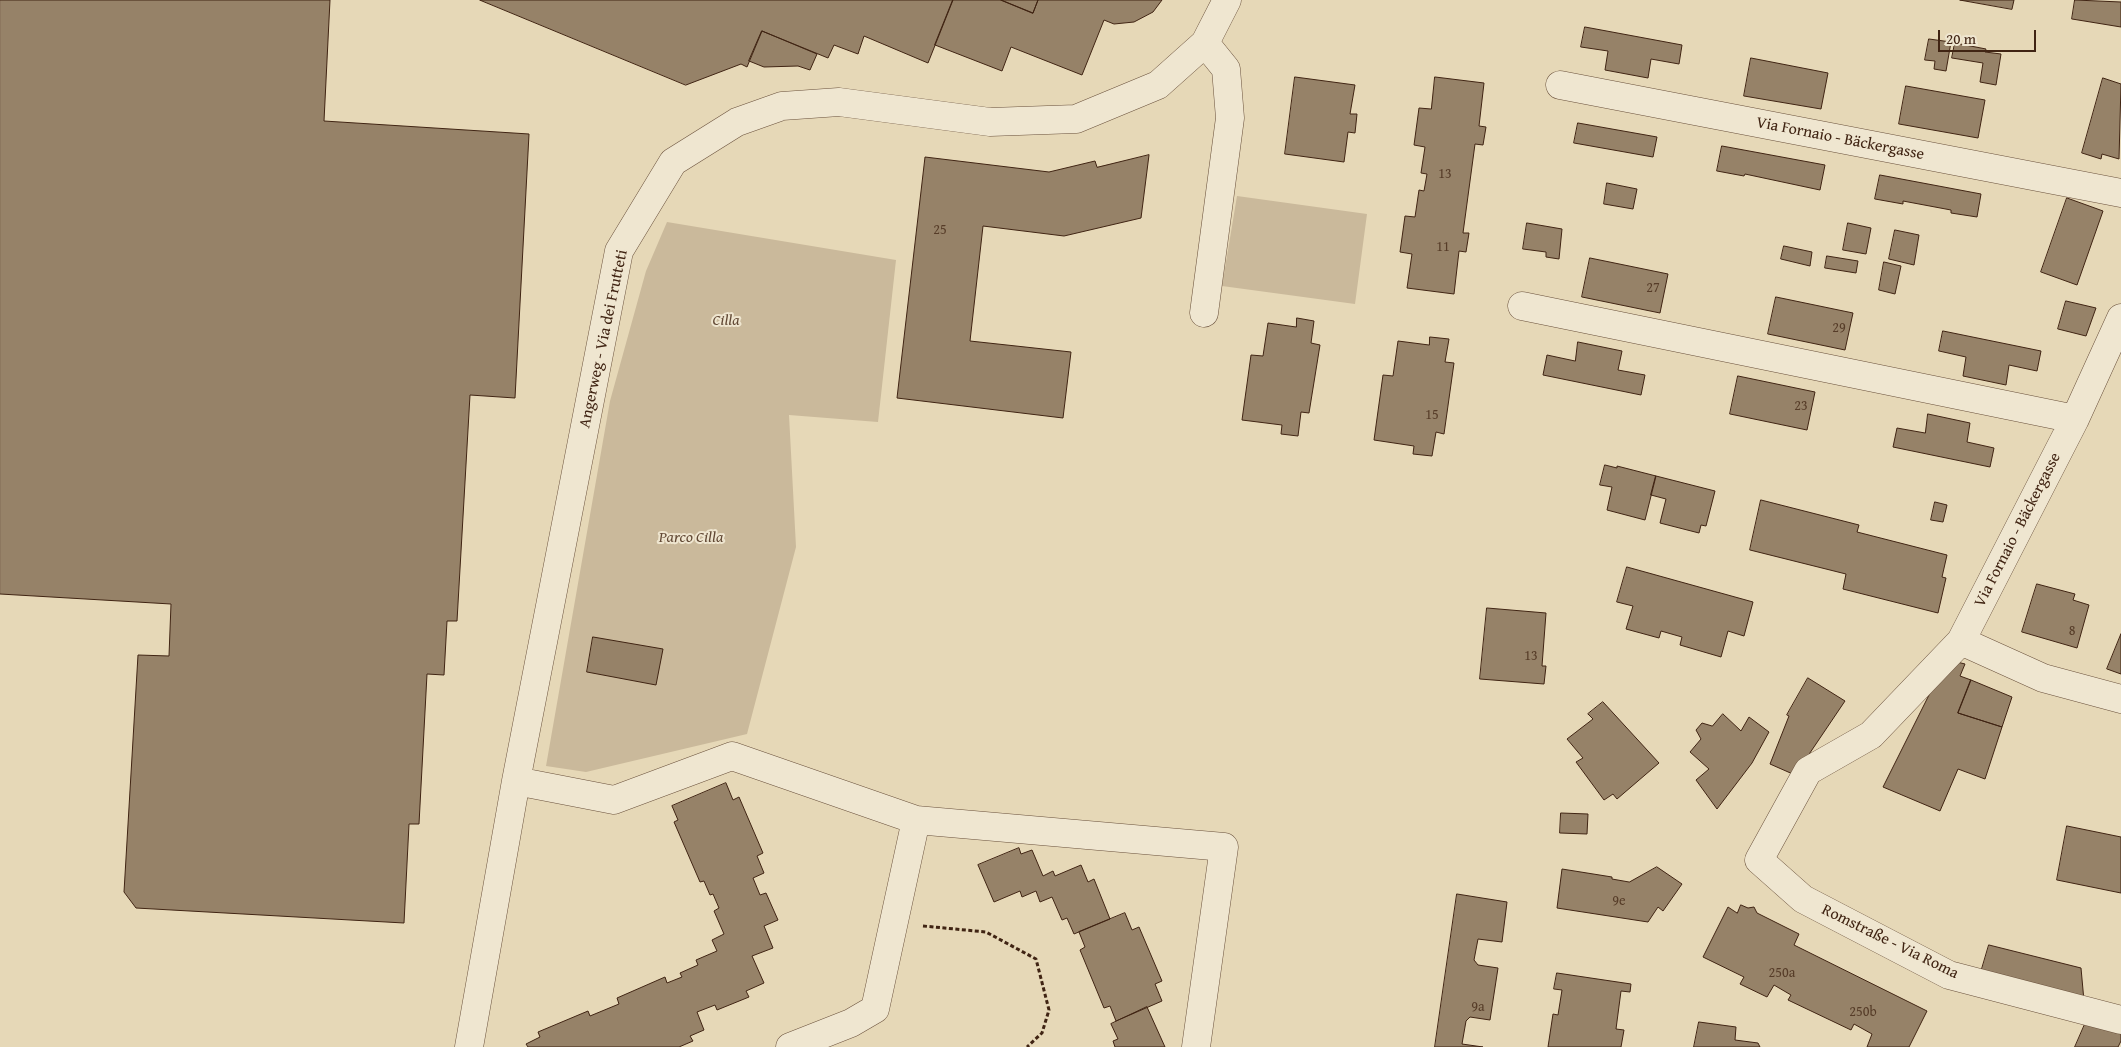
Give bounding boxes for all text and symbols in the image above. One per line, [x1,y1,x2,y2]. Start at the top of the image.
scale bar [1941,20,2038,52]
text: 20 m [1946,28,1976,49]
street label: Via Fornaio - Bäckergasse [1754,113,1926,165]
house number: 13 [1438,166,1452,182]
house number: 25 [933,222,947,238]
house number: 11 [1436,239,1450,255]
street label: Angerweg - Via dei Frutteti [576,248,632,430]
house number: 27 [1646,280,1660,296]
park label: Cilla [712,311,740,331]
house number: 29 [1832,320,1846,336]
house number: 23 [1794,398,1808,414]
house number: 15 [1425,407,1439,423]
street label: Via Fornaio - Bäckergasse [1971,450,2065,610]
park label: Parco Cilla [659,528,723,548]
house number: 8 [2069,623,2075,639]
house number: 13 [1524,648,1538,664]
house number: 9e [1612,893,1626,909]
street label: Romstraße - Via Roma [1818,901,1962,983]
house number: 250a [1769,965,1795,981]
house number: 9a [1471,999,1485,1015]
house number: 250b [1849,1004,1877,1020]

